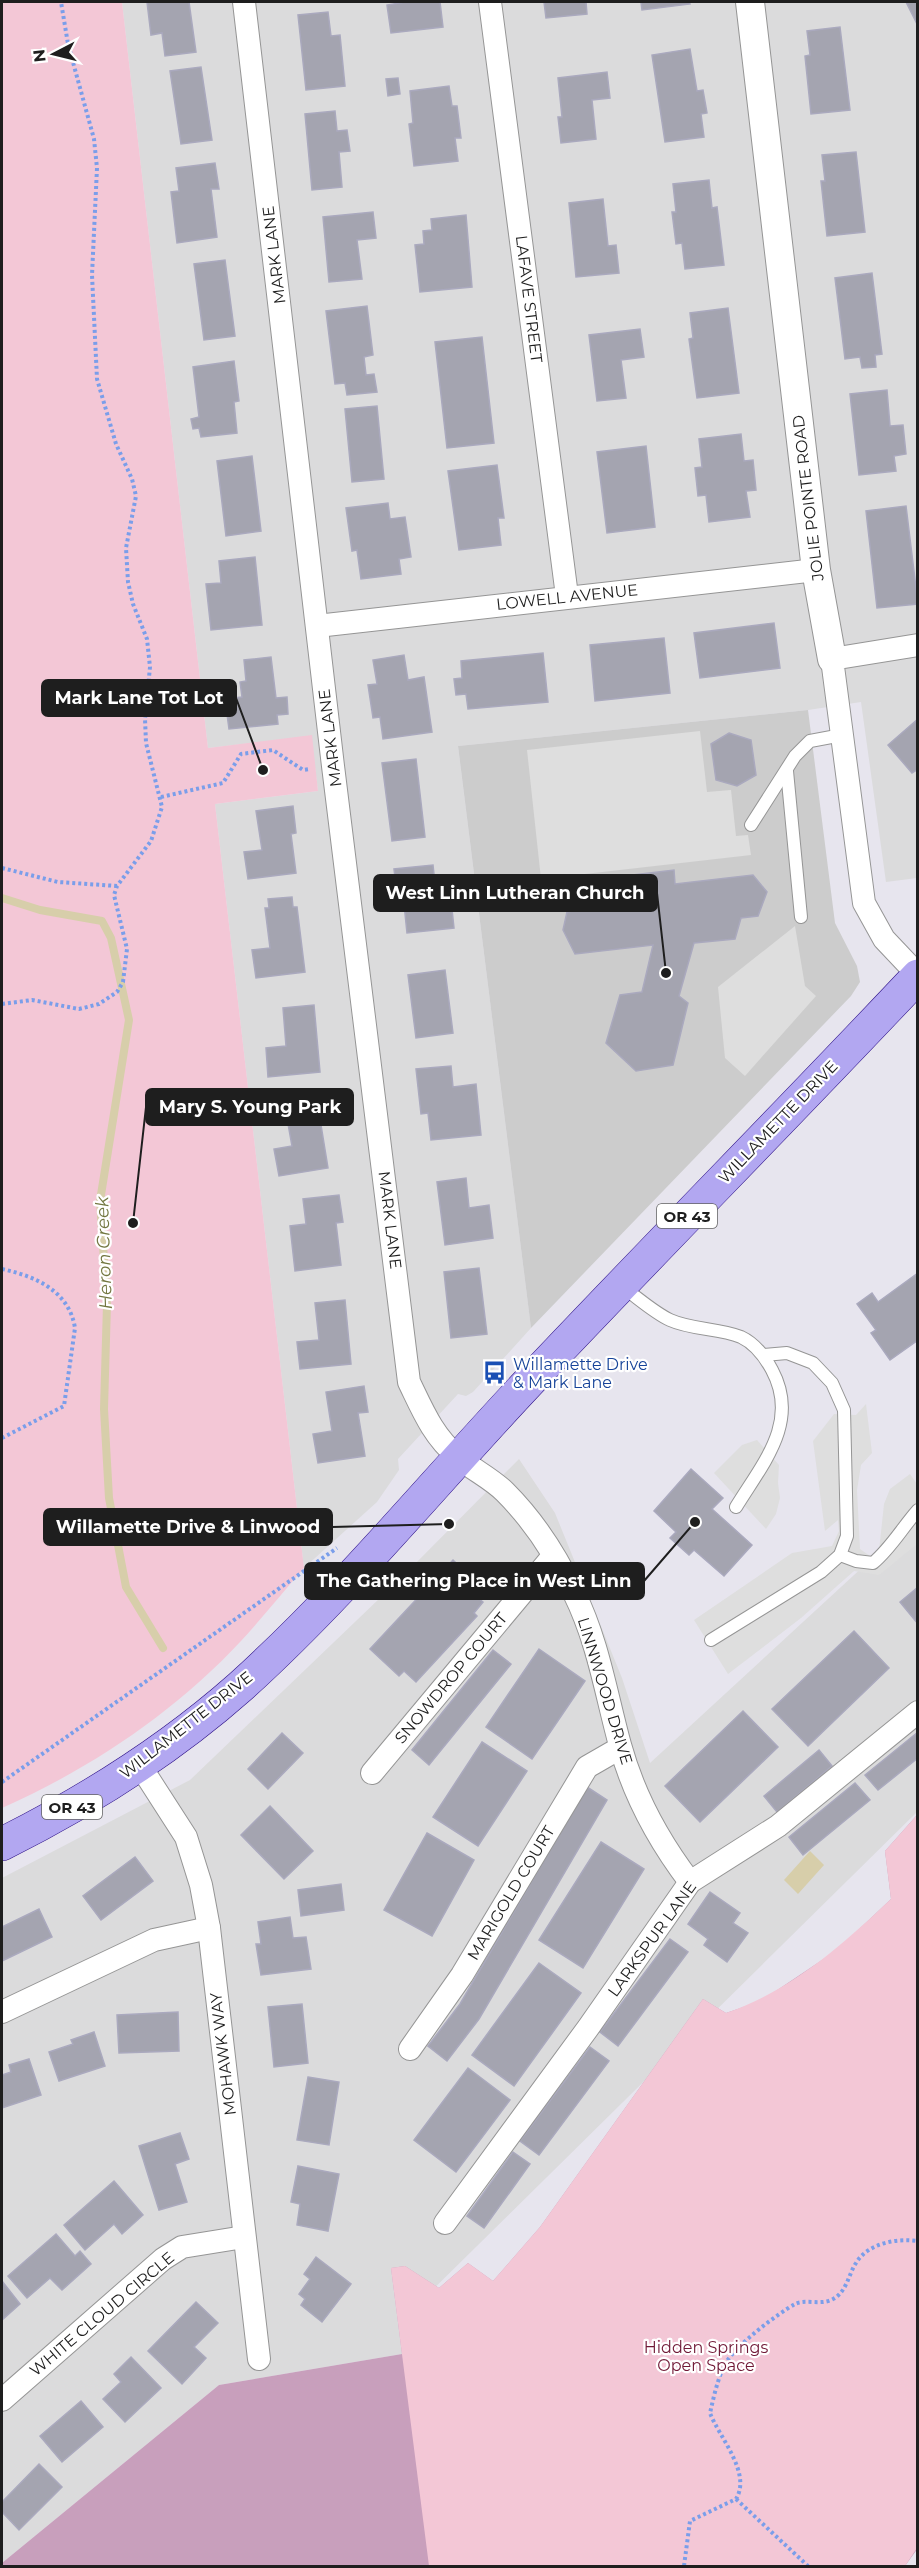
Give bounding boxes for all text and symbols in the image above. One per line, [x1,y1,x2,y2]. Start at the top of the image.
north arrow [24,24,84,84]
text: N [29,48,50,63]
street label: MARK LANE [259,205,289,305]
street label: LAFAVE STREET [512,234,546,365]
street label: JOLIE POINTE ROAD [788,414,828,583]
street label: LOWELL AVENUE [495,580,639,614]
callout: Mark Lane Tot Lot [42,680,236,716]
text: Mark Lane Tot Lot [54,687,224,709]
street label: MARK LANE [315,688,345,788]
callout: West Linn Lutheran Church [374,875,657,911]
text: West Linn Lutheran Church [385,882,645,904]
street label: WILLAMETTE DRIVE [715,1057,841,1187]
callout: Mary S. Young Park [146,1089,353,1125]
text: Mary S. Young Park [159,1096,341,1118]
street label: MARK LANE [375,1170,405,1270]
water label: Heron Creek [91,1195,117,1310]
road number: OR 43 [657,1204,717,1228]
place label: Willamette Drive & Mark Lane [513,1355,648,1392]
bus stop icon: Willamette Drive & Mark Lane [482,1360,508,1386]
callout: Willamette Drive & Linwood [44,1509,332,1545]
text: Willamette Drive & Linwood [56,1516,320,1538]
callout: The Gathering Place in West Linn [305,1563,644,1599]
text: The Gathering Place in West Linn [317,1570,631,1592]
street label: SNOWDROP COURT [391,1608,512,1747]
street label: LINNWOOD DRIVE [574,1615,636,1767]
street label: WILLAMETTE DRIVE [116,1667,256,1783]
road number: OR 43 [42,1795,102,1819]
street label: MARIGOLD COURT [463,1822,559,1964]
street label: LARKSPUR LANE [604,1878,700,2000]
street label: MOHAWK WAY [206,1991,240,2117]
street label: WHITE CLOUD CIRCLE [26,2248,178,2380]
park label: Hidden Springs Open Space [644,2338,768,2375]

